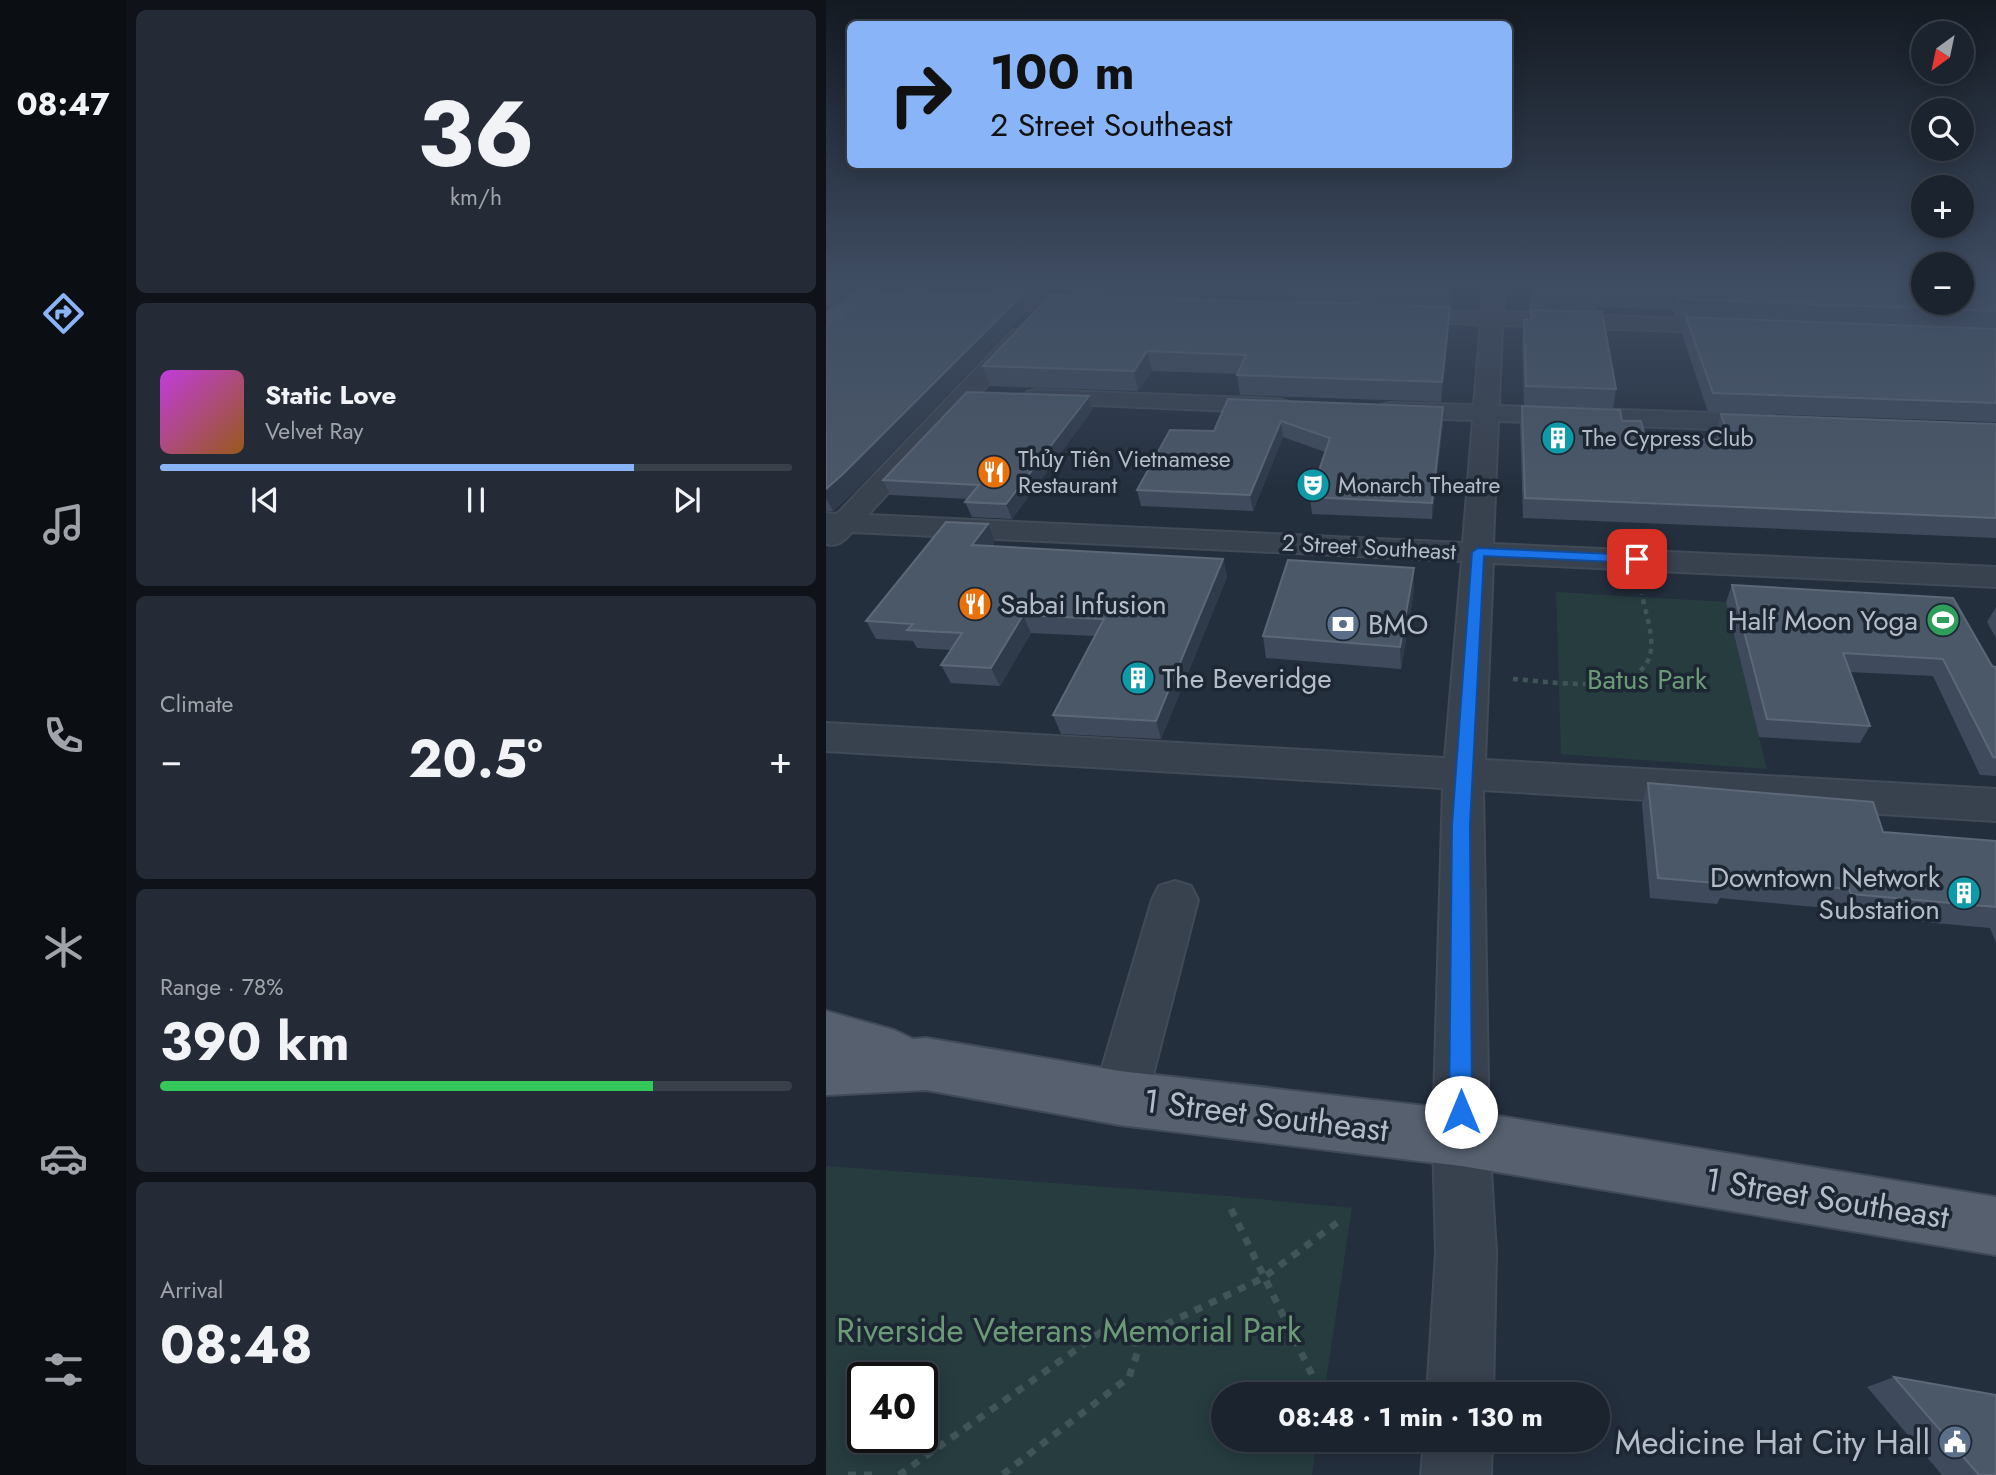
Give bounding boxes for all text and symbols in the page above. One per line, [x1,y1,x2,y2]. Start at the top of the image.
north arrow [1911,21,1974,84]
map controls [1911,21,1974,315]
text: 100 m [990,37,1135,107]
icon: right [875,49,966,140]
text: 36 [417,69,535,200]
text: 08:47 [16,81,110,127]
button: search [1911,98,1974,161]
text: 2 Street Southeast [990,102,1233,148]
button: + [1911,175,1974,238]
text: km/h [450,180,502,214]
button: − [1911,252,1974,315]
icon: directions [39,289,88,338]
text: Static Love [265,376,397,414]
text: Velvet Ray [265,414,363,448]
building icon: The Cypress Club [1539,419,1577,457]
place label: The Cypress Club [1582,421,1754,455]
place label: Thủy Tiên Vietnamese Restaurant [1018,442,1231,502]
restaurant icon: Thủy Tiên Vietnamese Restaurant [975,453,1013,491]
theatre icon: Monarch Theatre [1294,466,1332,504]
place label: Monarch Theatre [1338,468,1501,502]
icon: previous [246,481,284,519]
icon: pause [457,481,495,519]
icon: next [668,481,706,519]
icon: music [39,500,88,549]
street label: 2 Street Southeast [1281,525,1457,569]
pin [1607,529,1667,589]
icon: arrive [1618,540,1656,578]
place label: Sabai Infusion [1000,584,1167,625]
restaurant icon: Sabai Infusion [956,585,994,623]
place label: Half Moon Yoga [1728,600,1918,641]
sports icon: Half Moon Yoga [1924,601,1962,639]
place label: BMO [1368,604,1428,645]
bank icon: BMO [1324,605,1362,643]
place label: The Beveridge [1162,658,1332,699]
building icon: The Beveridge [1119,659,1157,697]
park label: Batus Park [1587,659,1708,700]
text: Climate [160,687,233,721]
icon: phone [39,711,88,760]
text: 20.5° [408,721,543,797]
text: − [160,732,182,787]
text: + [769,732,792,787]
place label: Downtown Network Substation [1710,857,1941,930]
building icon: Downtown Network Substation [1945,874,1983,912]
icon: climate [39,923,88,972]
text: Range · 78% [160,970,284,1004]
text: 390 km [160,1004,350,1080]
position arrow [1424,1075,1498,1149]
street label: 1 Street Southeast [1141,1077,1391,1153]
icon: car [39,1134,88,1183]
street label: 1 Street Southeast [1702,1156,1952,1240]
text: Arrival [160,1273,223,1307]
text: 08:48 [160,1307,313,1383]
park label: Riverside Veterans Memorial Park [836,1307,1302,1354]
icon: filters [39,1345,88,1394]
speed limit sign: 40 [847,1362,938,1453]
text: 08:48 · 1 min · 130 m [1278,1398,1543,1436]
place label: Medicine Hat City Hall [1615,1419,1930,1466]
public building icon: Medicine Hat City Hall [1936,1423,1974,1461]

